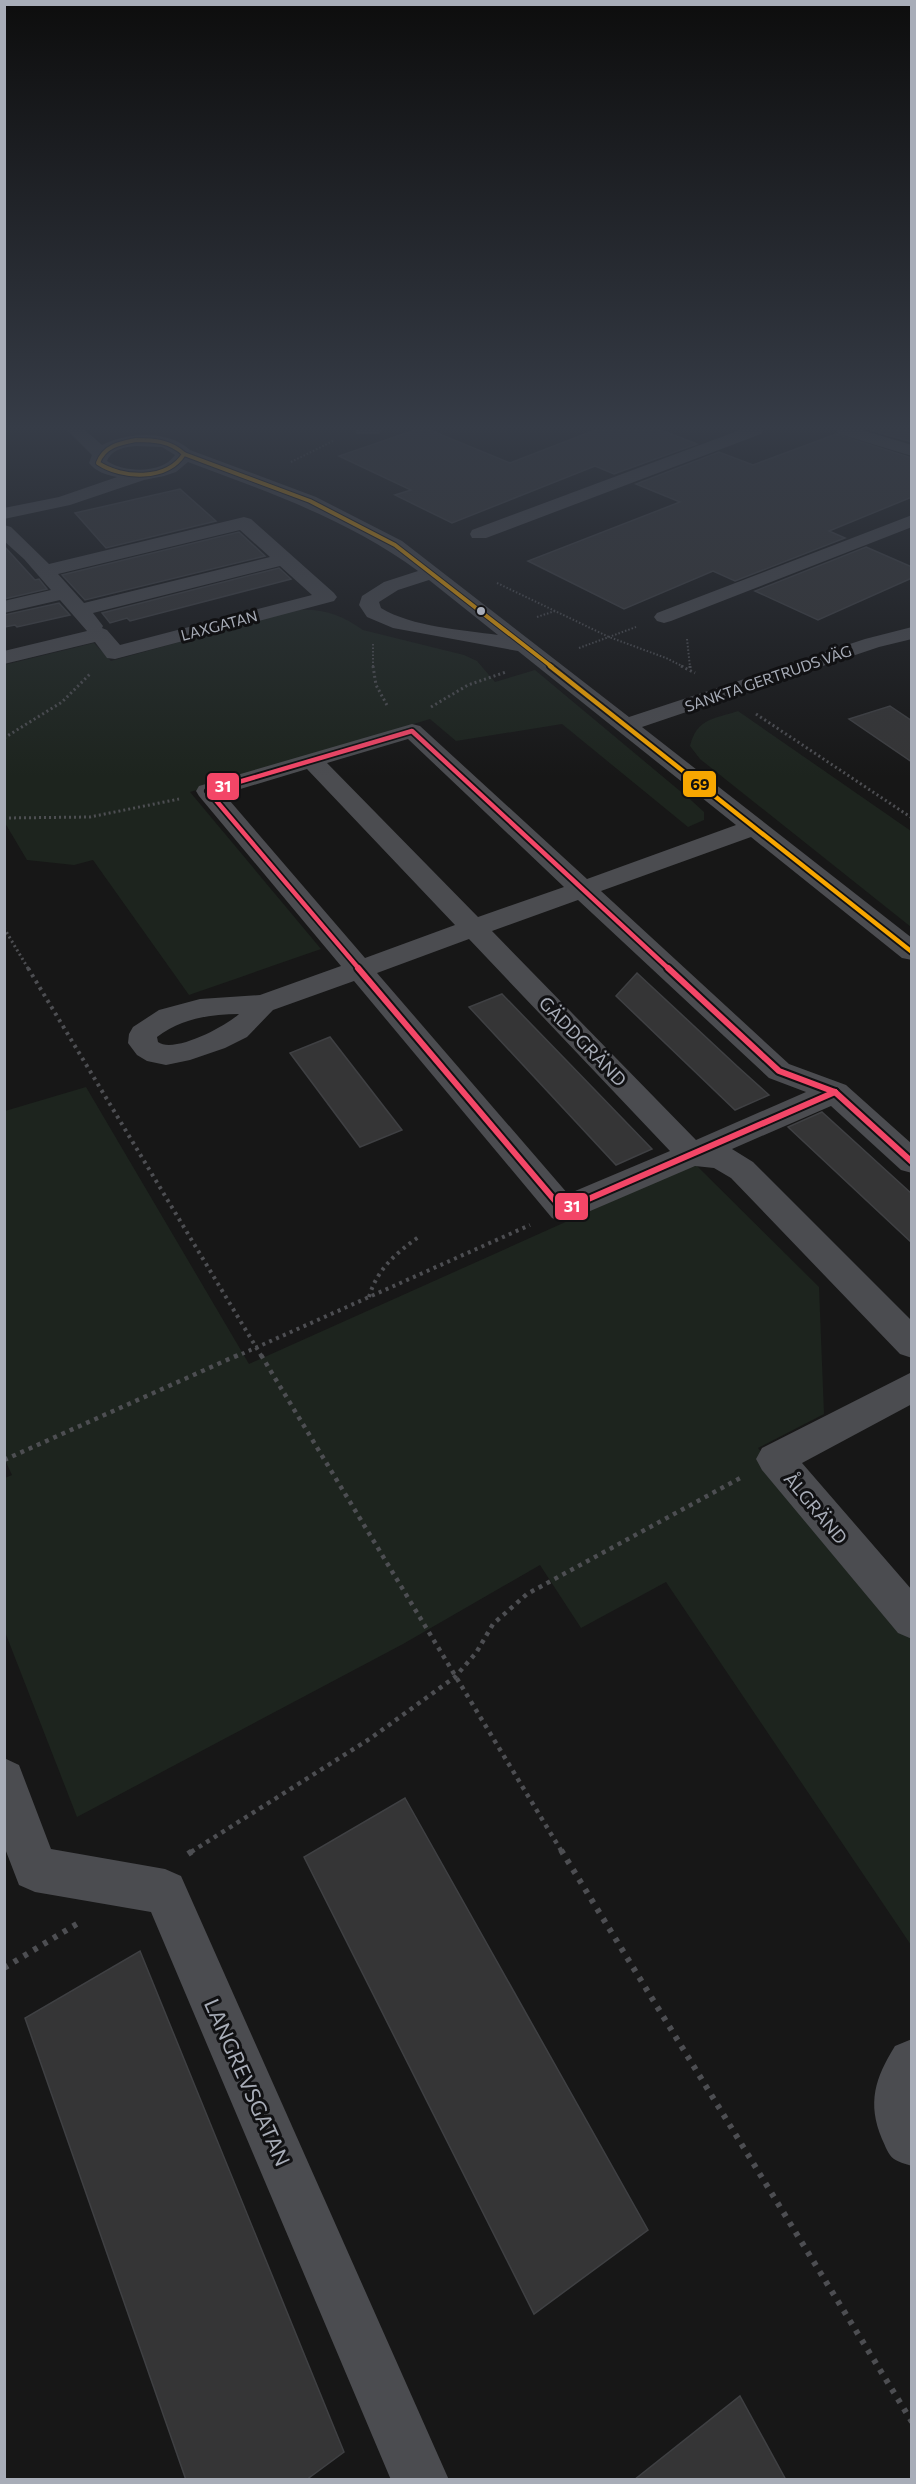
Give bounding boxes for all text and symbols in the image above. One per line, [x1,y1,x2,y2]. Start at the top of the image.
unlabelled marker [475,605,487,617]
street label: LAXGATAN [179,606,259,644]
street label: SANKTA GERTRUDS VÄG [682,641,854,715]
line badge: 69 [682,770,717,798]
line badge: 31 [206,772,240,801]
text: 69 [690,774,710,793]
text: 31 [215,776,231,795]
street label: GÄDDGRÄND [535,991,631,1091]
line badge: 31 [554,1192,589,1221]
text: 31 [564,1196,580,1215]
street label: ÅLGRÄND [780,1468,852,1548]
street label: LANGREVSGATAN [200,1994,296,2170]

